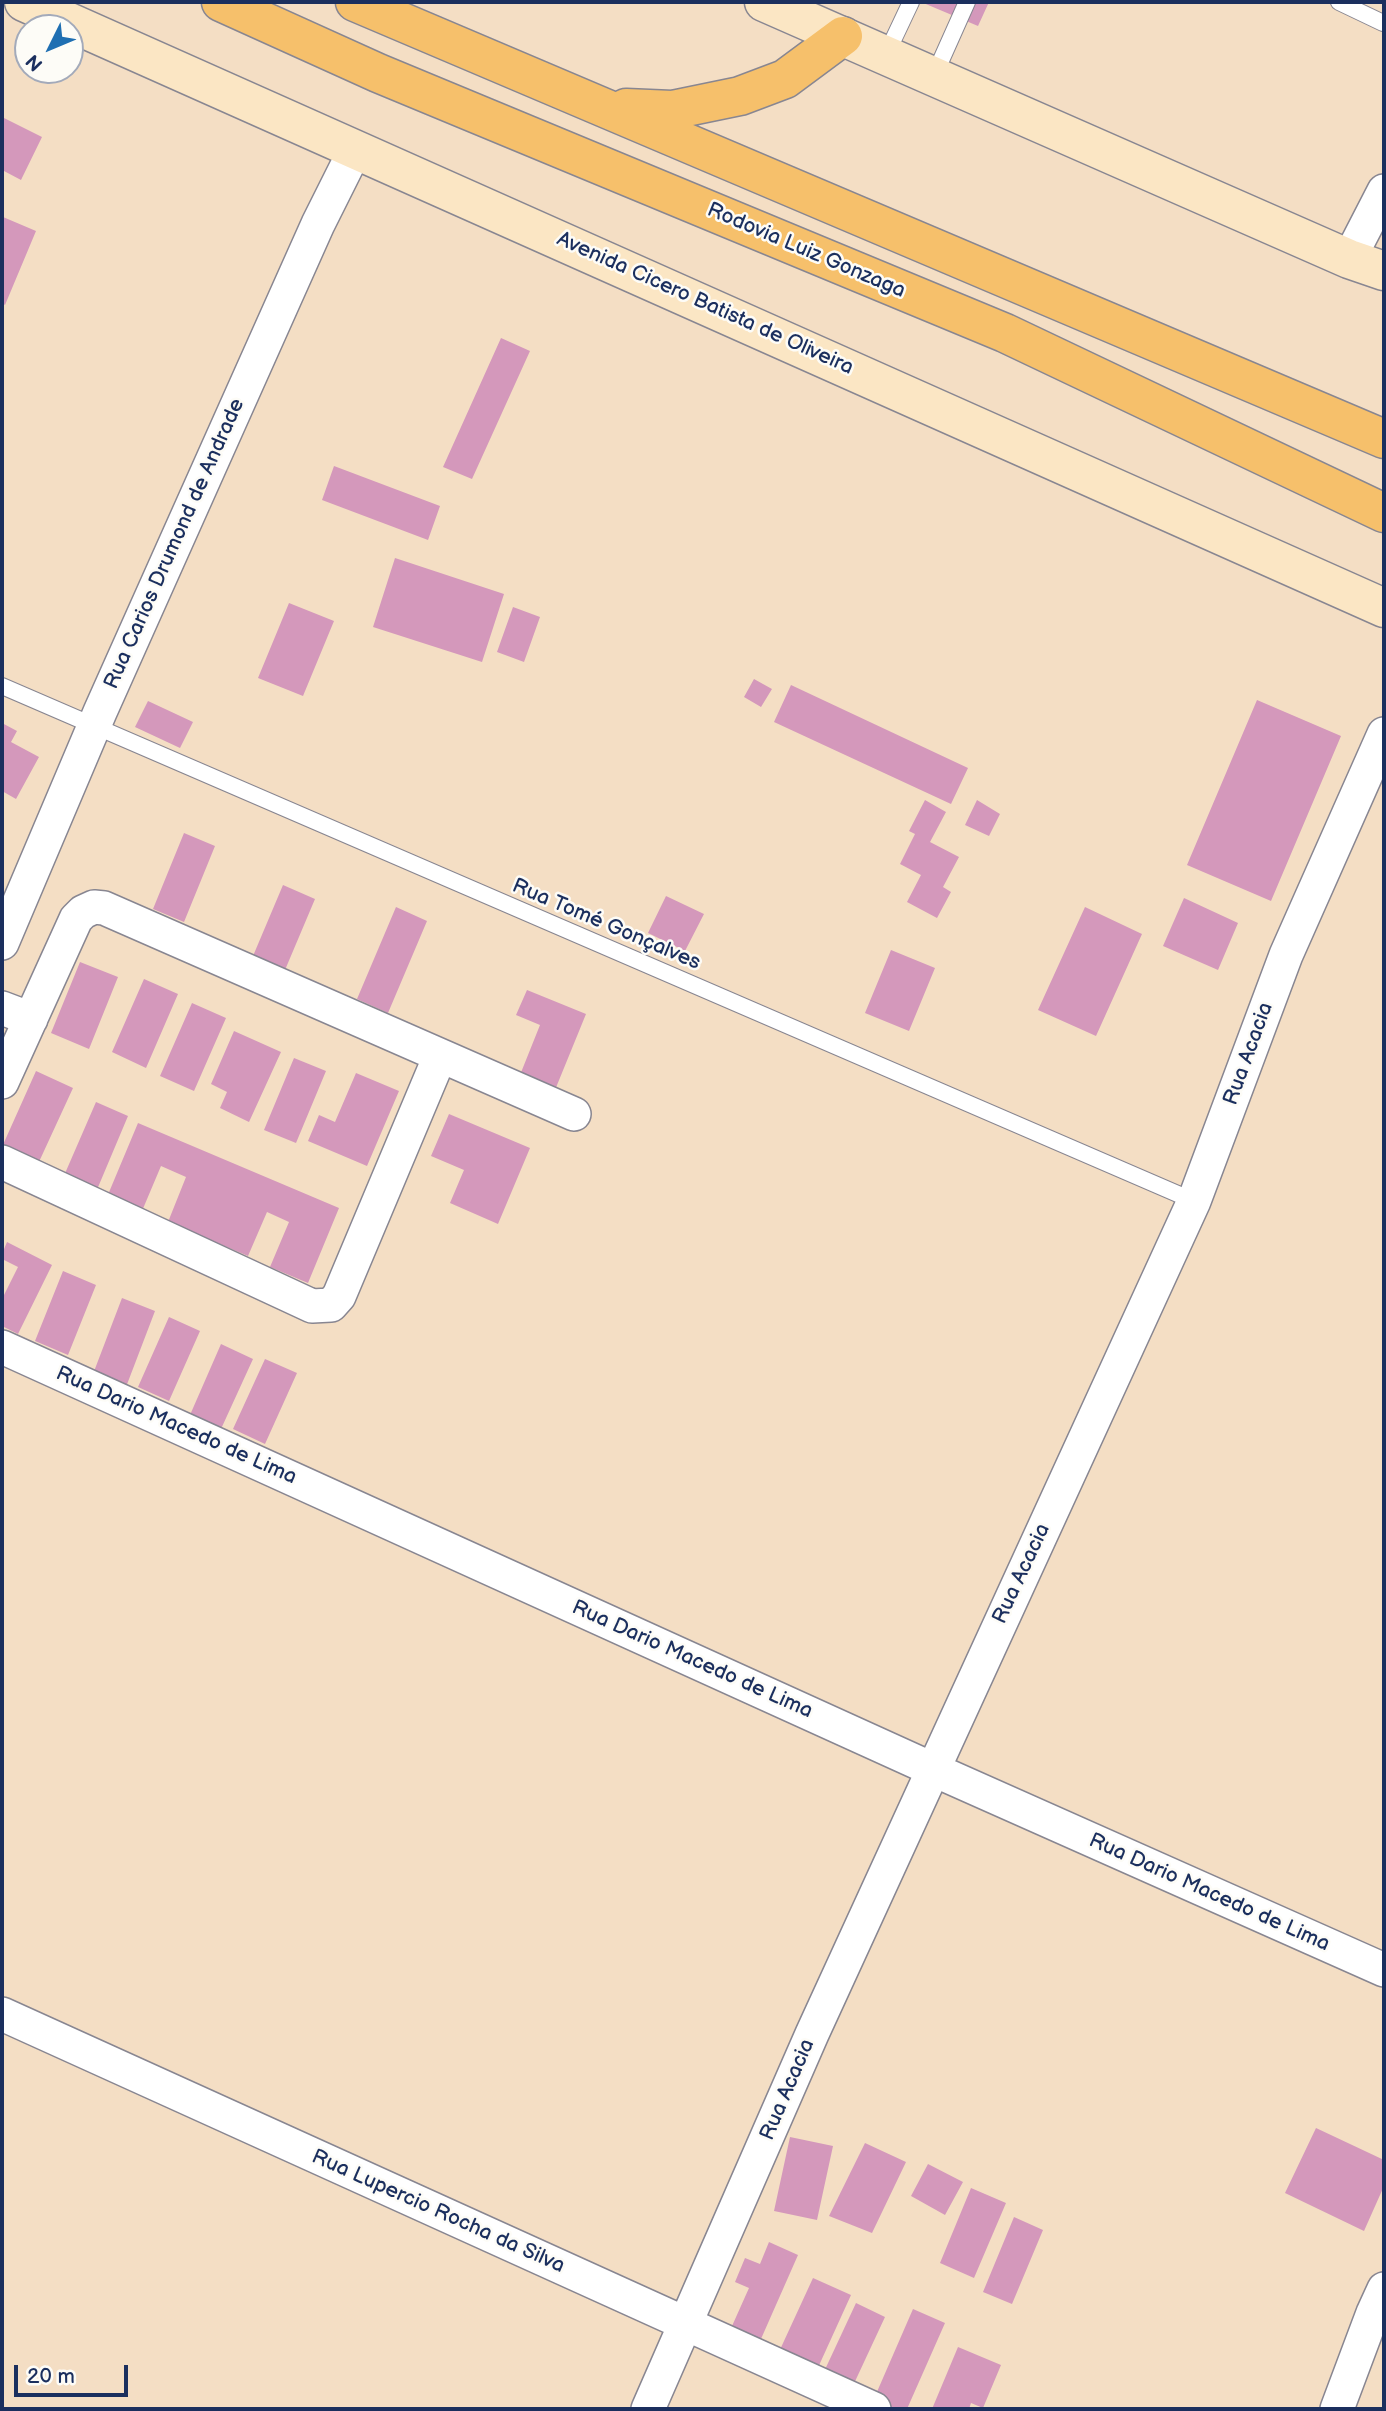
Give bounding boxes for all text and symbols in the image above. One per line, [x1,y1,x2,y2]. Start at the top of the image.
north arrow [14,14,84,84]
text: N [21,49,48,75]
street label: Rodovia Luiz Gonzaga [703,198,909,304]
street label: Avenida Cicero Batista de Oliveira [553,227,857,381]
street label: Rua Carios Drumond de Andrade [99,395,251,693]
street label: Rua Tomé Gonçalves [508,874,704,976]
street label: Rua Acacia [1219,999,1279,1109]
street label: Rua Dario Macedo de Lima [52,1361,300,1491]
street label: Rua Acacia [988,1520,1056,1628]
street label: Rua Dario Macedo de Lima [568,1595,816,1725]
street label: Rua Dario Macedo de Lima [1085,1828,1333,1958]
street label: Rua Acacia [755,2036,821,2144]
street label: Rua Lupercio Rocha da Silva [308,2145,568,2279]
scale bar [18,2352,131,2396]
text: 20 m [27,2364,75,2389]

